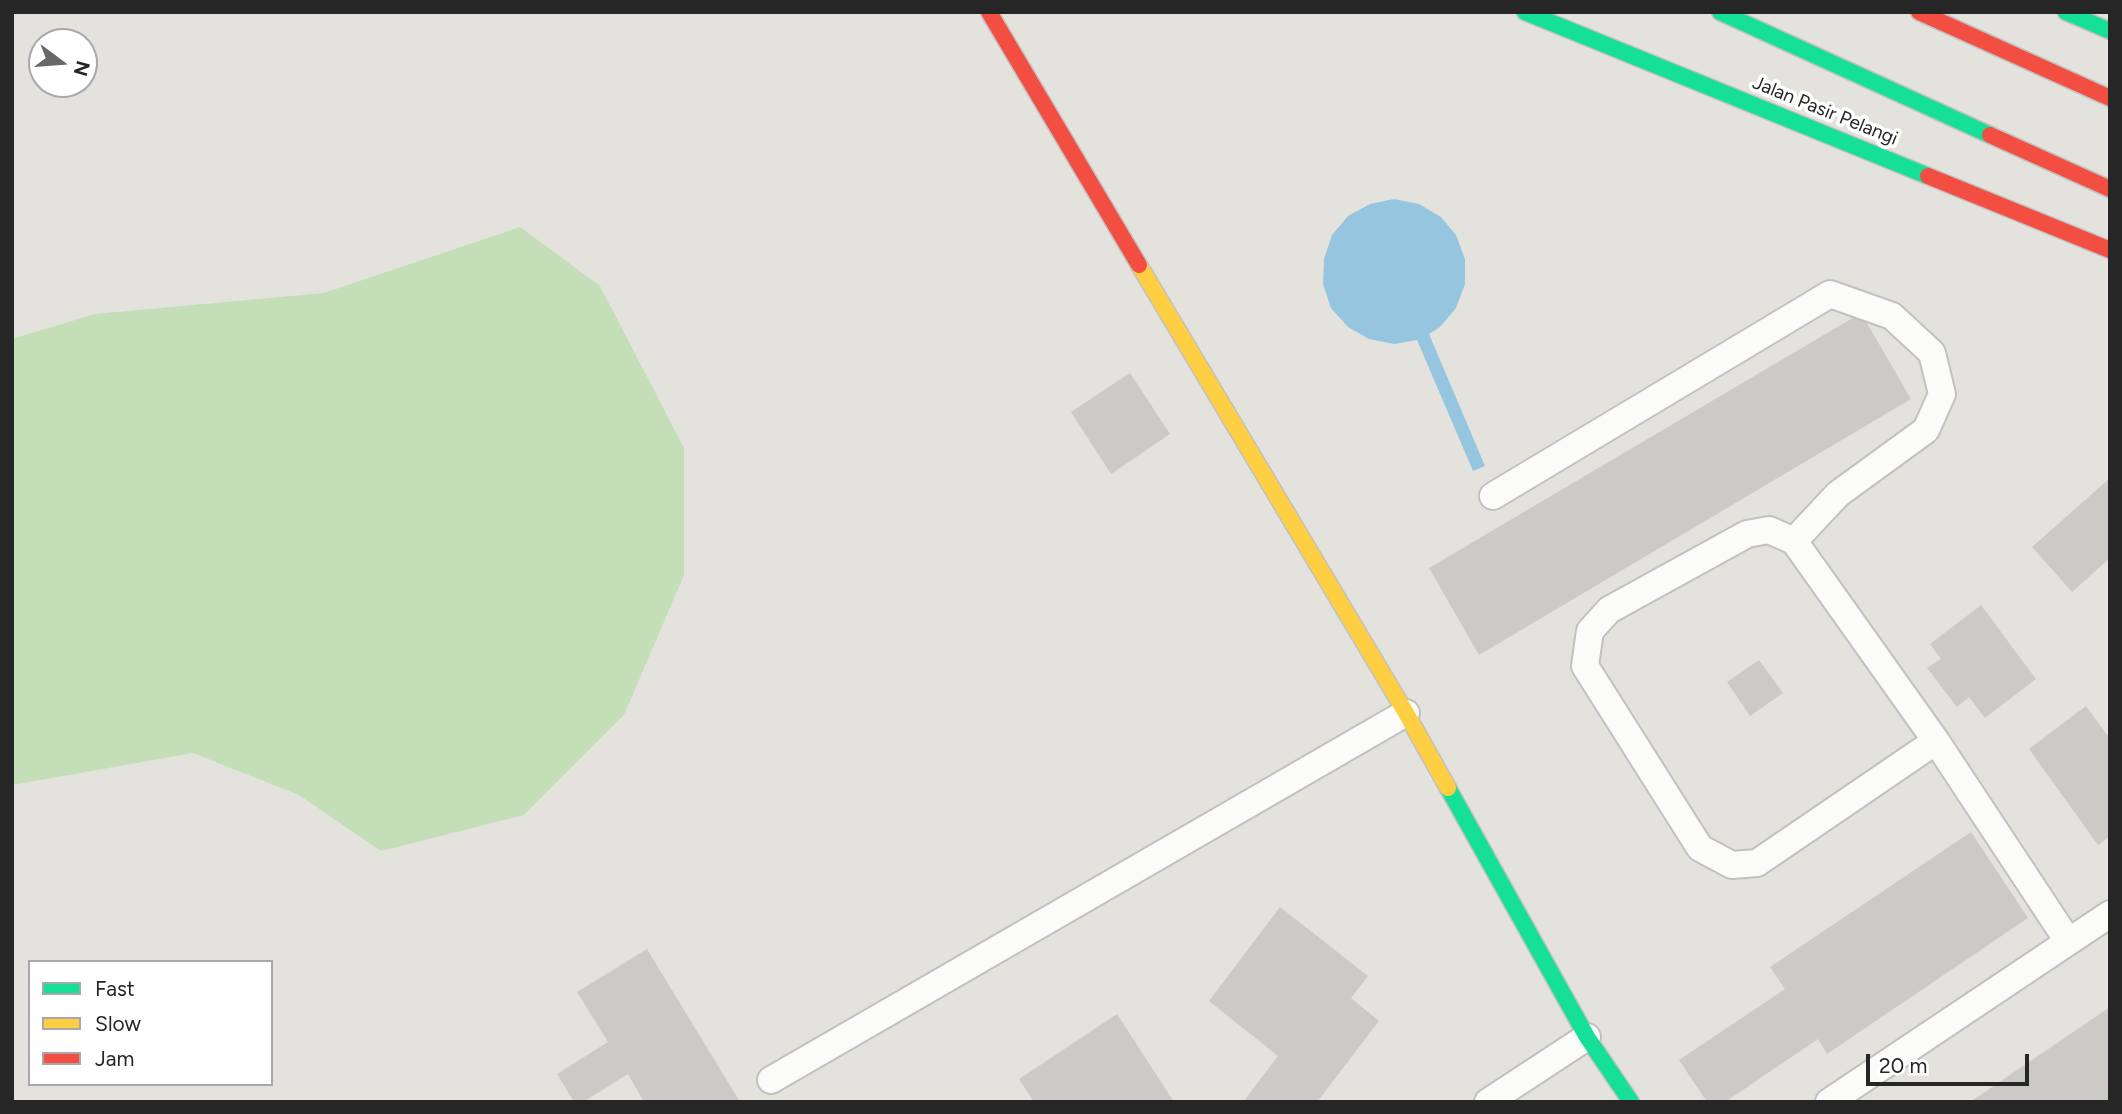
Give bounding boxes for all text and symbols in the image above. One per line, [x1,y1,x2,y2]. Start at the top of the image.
north arrow [28,28,98,98]
text: N [69,58,95,79]
street label: Jalan Pasir Pelangi [1749,71,1901,151]
legend [28,960,273,1086]
text: Fast [95,976,135,1001]
text: Slow [95,1011,141,1036]
scale bar [1870,1040,2033,1084]
text: Jam [95,1046,134,1071]
text: 20 m [1879,1053,1927,1078]

